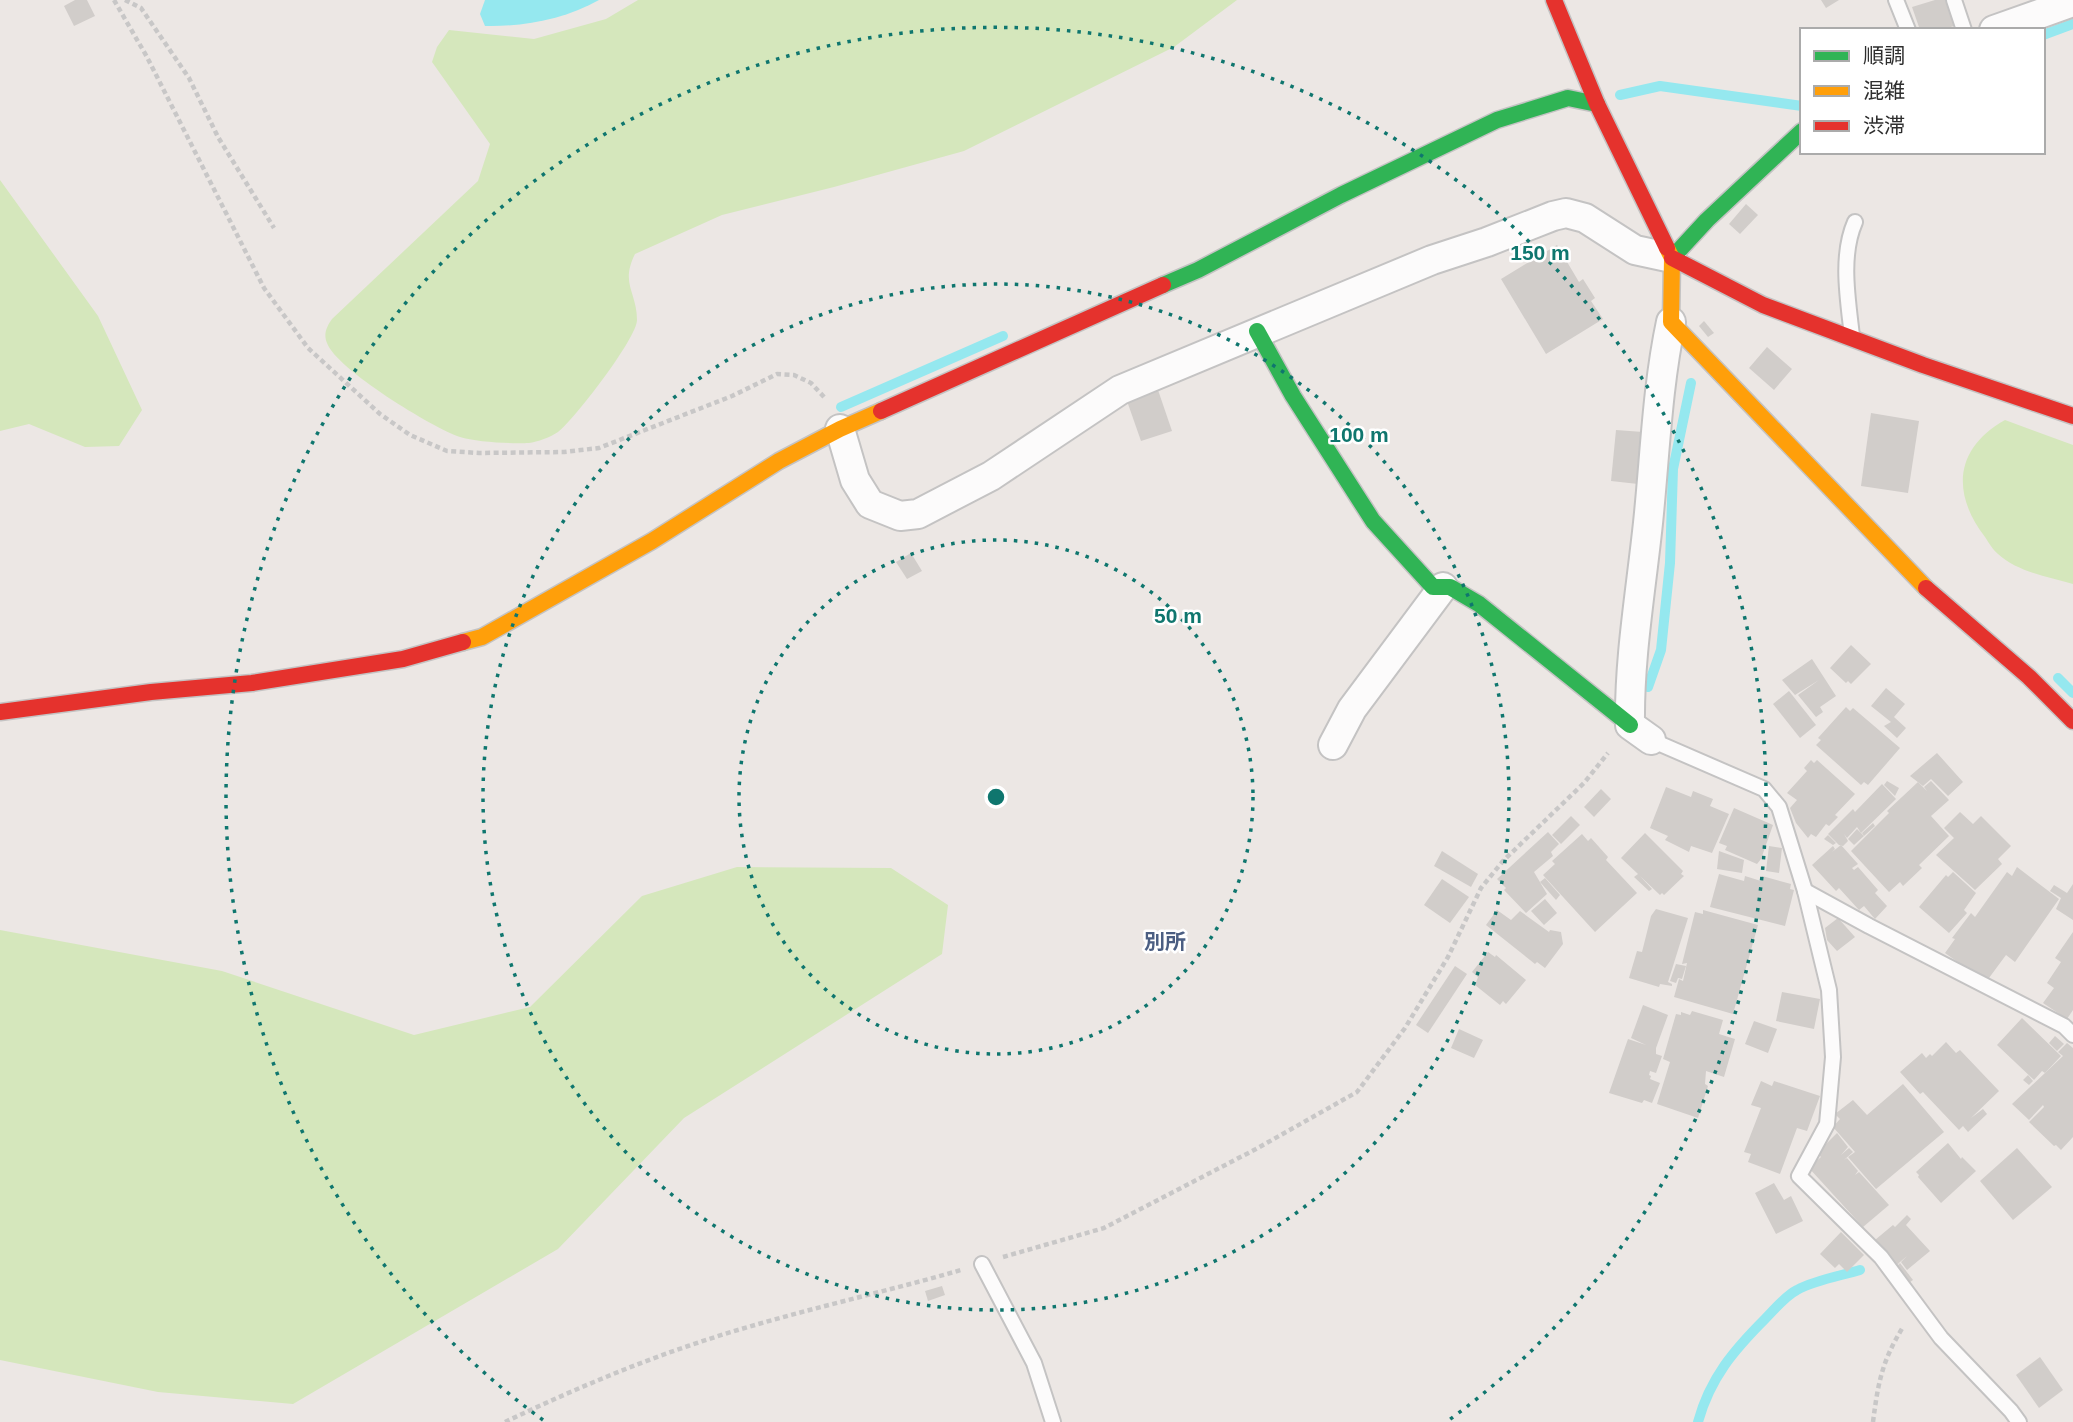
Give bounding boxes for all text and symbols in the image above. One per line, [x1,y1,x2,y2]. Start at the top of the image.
legend [1800,28,2045,154]
text: 順調 [1863,44,1905,67]
text: 混雑 [1863,79,1905,102]
text: 渋滞 [1863,114,1905,137]
text: 150 m [1510,241,1570,264]
text: 100 m [1329,423,1389,446]
text: 50 m [1154,604,1202,627]
centre of rings [984,785,1008,809]
district label: 別所 [1144,930,1186,953]

